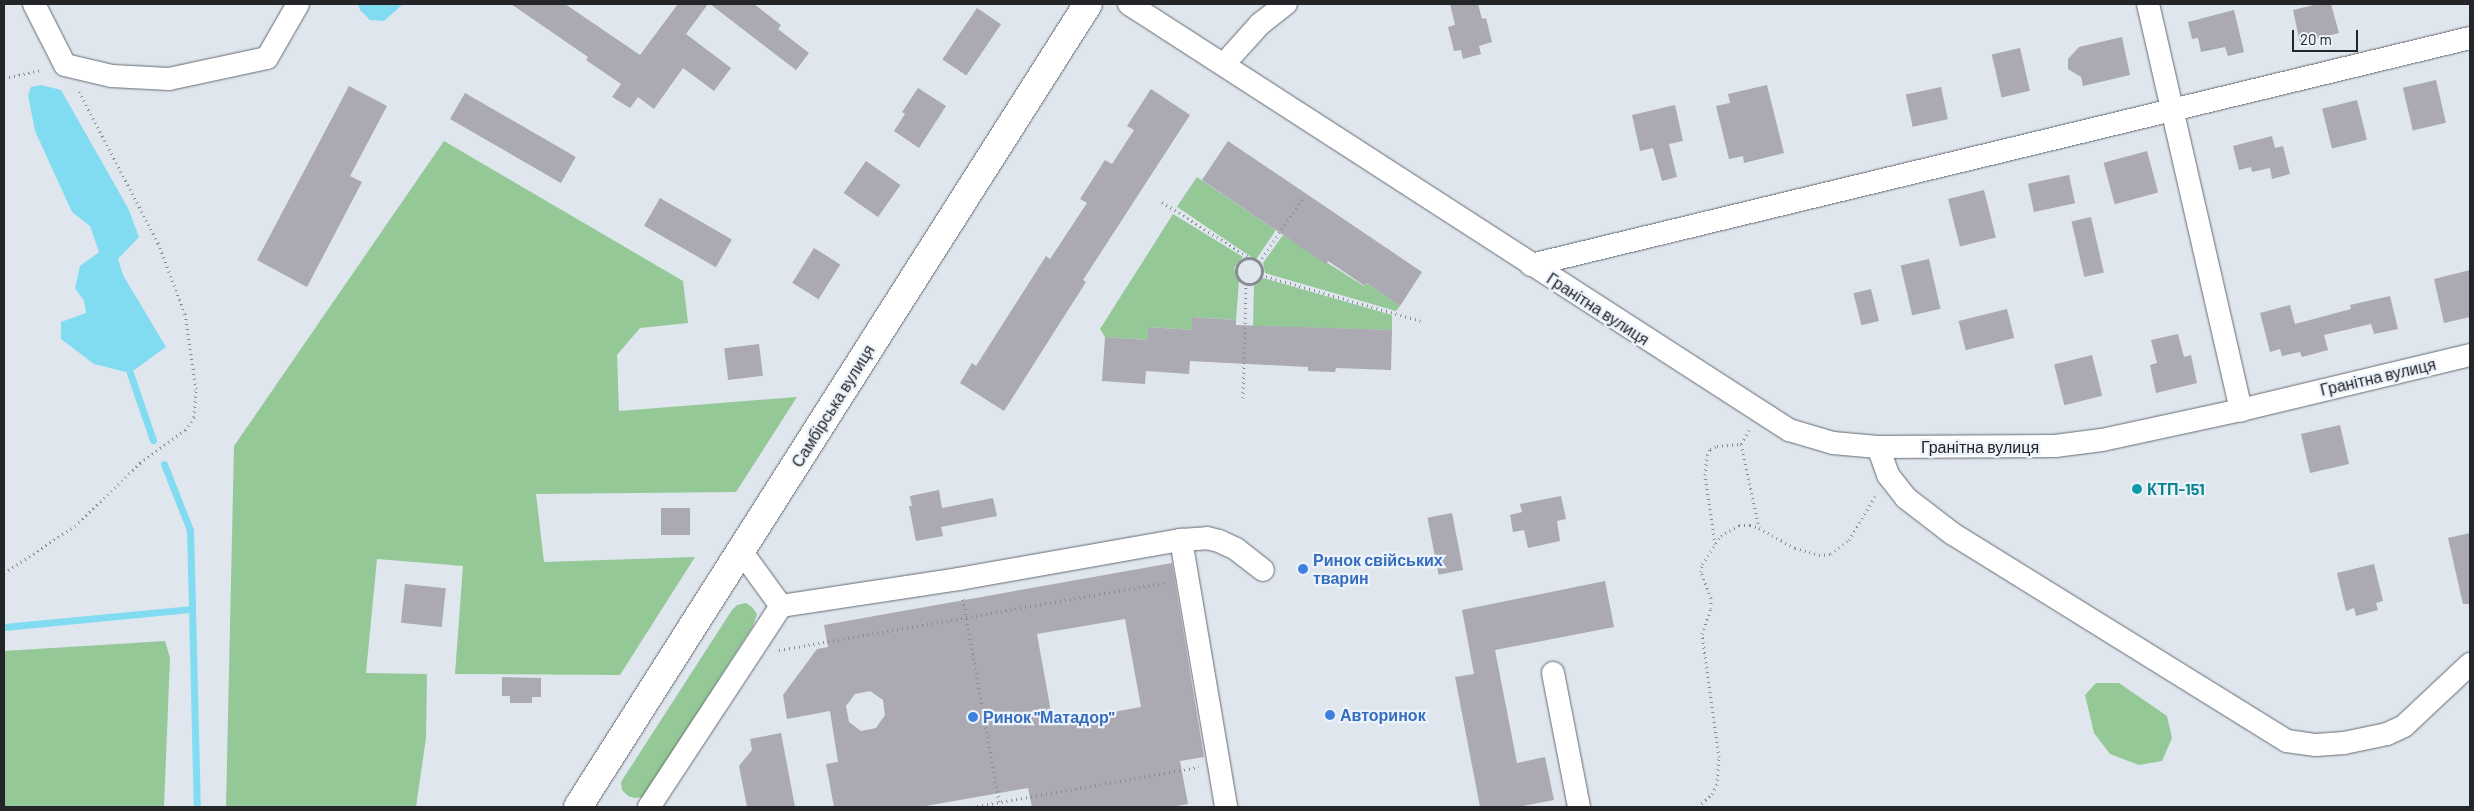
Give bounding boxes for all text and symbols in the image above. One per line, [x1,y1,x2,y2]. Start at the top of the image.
scale bar [2294,20,2360,52]
text: 20 m [2300,30,2332,48]
street label: Гранітна вулиця [1543,269,1653,349]
street label: Самбірська вулиця [788,341,878,471]
street label: Гранітна вулиця [2318,354,2438,400]
street label: Гранітна вулиця [1921,437,2039,457]
place label: КТП-151 [2147,479,2205,499]
marker: КТП-151 [2131,483,2143,495]
place label: Ринок свійських тварин [1313,550,1443,588]
marker: Ринок свійських тварин [1297,563,1309,575]
place label: Авторинок [1340,705,1426,725]
place label: Ринок "Матадор" [983,707,1115,727]
marker: Авторинок [1324,709,1336,721]
marker: Ринок "Матадор" [967,711,979,723]

